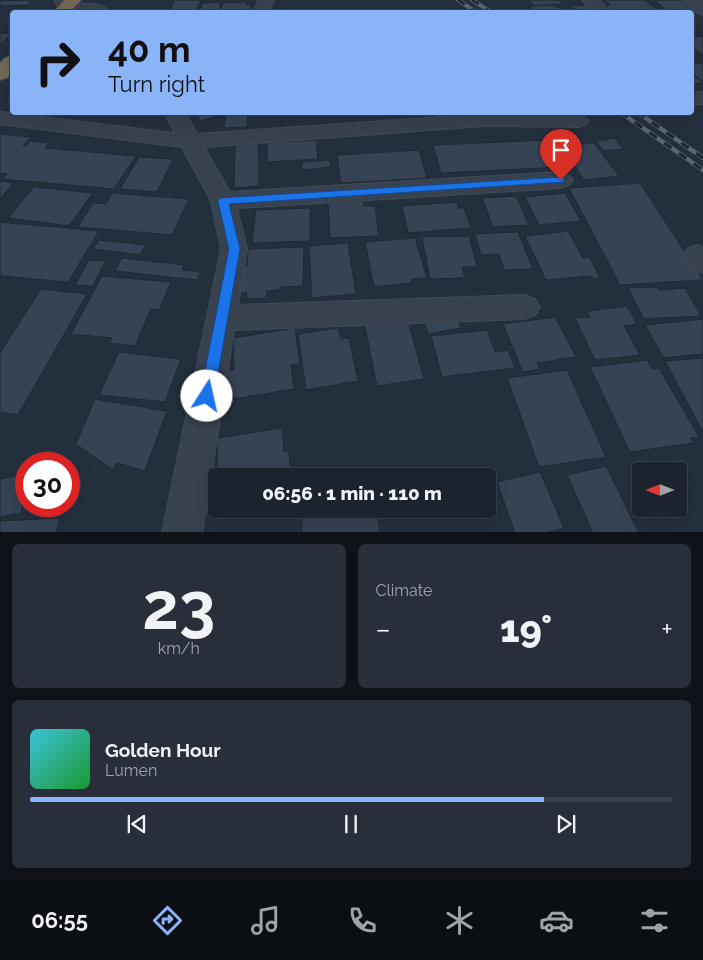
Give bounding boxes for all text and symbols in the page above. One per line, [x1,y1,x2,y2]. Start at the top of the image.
text: 40 m [108,29,190,70]
icon: right [25,30,90,95]
text: Turn right [108,71,205,97]
pin [540,129,582,180]
icon: arrive [547,136,575,164]
position arrow [180,369,232,421]
speed limit sign: 30 [15,452,80,517]
north arrow [632,462,688,518]
map controls [632,462,687,517]
text: 06:56 · 1 min · 110 m [262,482,442,504]
text: 23 [142,568,215,644]
text: Climate [376,581,432,600]
text: 19° [500,606,552,651]
text: − [376,613,391,646]
text: + [661,613,673,646]
text: km/h [158,639,200,658]
text: Golden Hour [105,739,221,761]
text: Lumen [105,761,157,780]
icon: previous [123,810,151,838]
icon: pause [337,810,365,838]
icon: next [552,810,580,838]
icon: directions [150,903,185,938]
icon: music [248,903,283,938]
icon: phone [345,903,380,938]
icon: climate [442,903,477,938]
icon: car [539,903,574,938]
icon: filters [637,903,672,938]
text: 06:55 [31,907,88,933]

